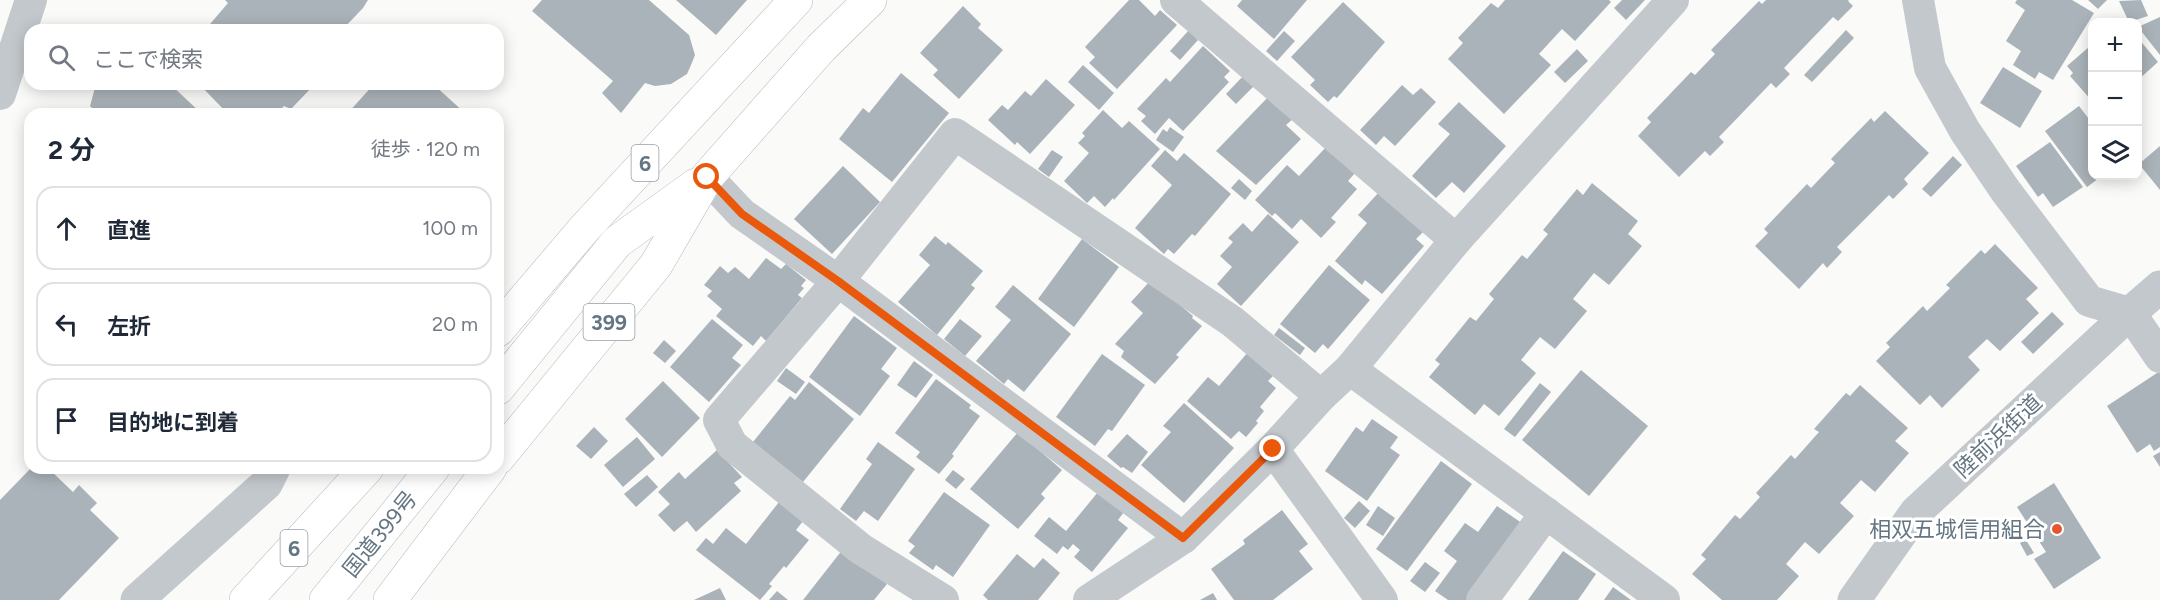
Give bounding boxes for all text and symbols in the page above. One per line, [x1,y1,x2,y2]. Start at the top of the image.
map controls [2088,18,2142,180]
button: + [2088,18,2142,72]
search box [24,24,504,90]
icon: search [45,41,78,74]
text: ここで検索 [93,46,203,73]
button: − [2088,72,2142,126]
button: layers [2088,126,2142,180]
text: 2 分 [48,134,95,166]
text: 徒歩 · 120 m [371,137,480,161]
road number: 6 [632,145,658,181]
route start [693,163,719,189]
icon: ahead [50,212,83,245]
text: 100 m [422,216,478,240]
text: 直進 [107,217,151,244]
road number: 399 [584,304,634,340]
icon: left [50,308,83,341]
text: 20 m [432,312,478,336]
text: 左折 [107,313,151,340]
street label: 陸前浜街道 [1949,389,2047,483]
icon: arrive [50,404,83,437]
text: 目的地に到着 [107,409,239,436]
route end [1259,435,1285,461]
street label: 国道399号 [337,486,423,582]
place label: 相双五城信用組合 [1869,516,2045,543]
marker: 相双五城信用組合 [2050,522,2064,536]
road number: 6 [280,530,308,566]

